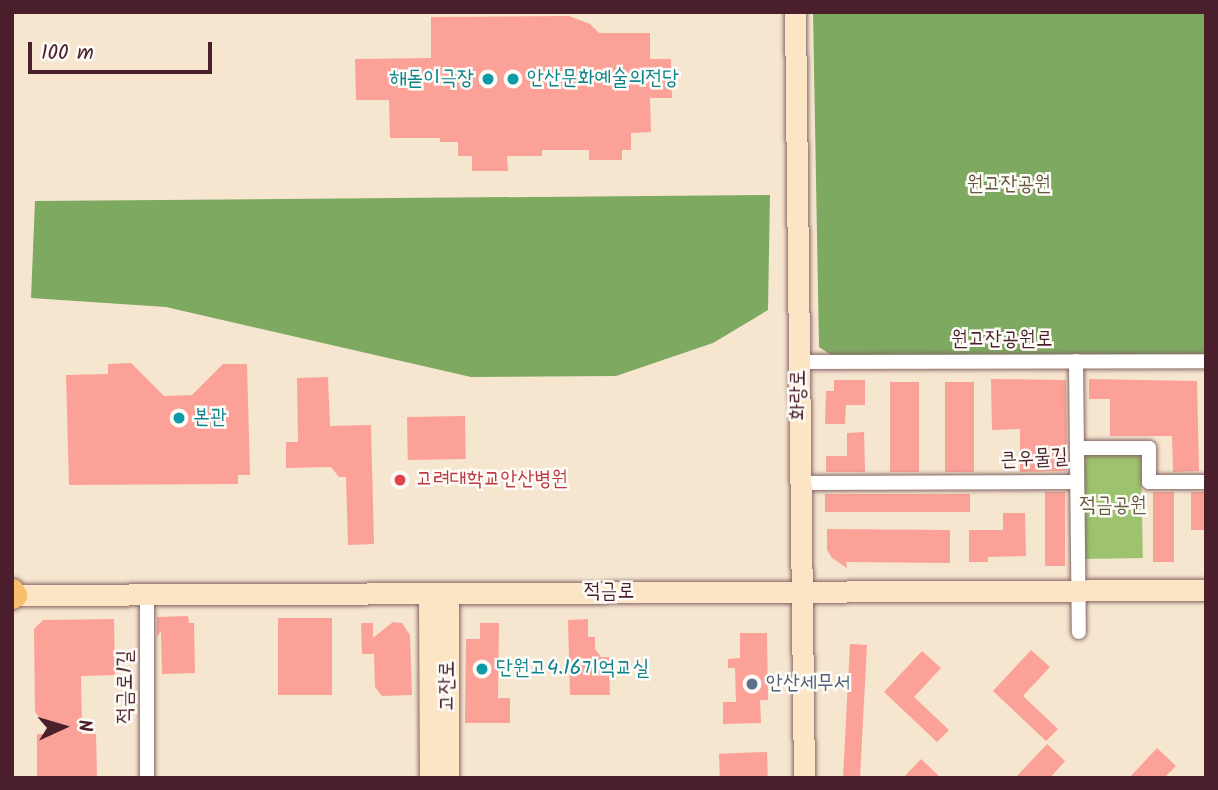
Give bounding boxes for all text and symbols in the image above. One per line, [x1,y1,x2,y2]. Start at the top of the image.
scale bar [32,28,215,72]
text: 100 m [41,37,94,70]
place label: 해돋이극장 [390,66,474,92]
place label: 안산문화예술의전당 [527,66,679,92]
marker: 해돋이극장 [480,71,496,87]
marker: 안산문화예술의전당 [505,71,521,87]
park label: 원고잔공원 [967,172,1051,198]
street label: 원고잔공원로 [951,327,1053,353]
street label: 화랑로 [786,370,812,420]
place label: 본관 [193,405,227,431]
marker: 본관 [171,410,187,426]
street label: 큰우물길 [1000,445,1068,473]
place label: 고려대학교안산병원 [416,467,568,493]
marker: 고려대학교안산병원 [390,470,410,490]
park label: 적금공원 [1079,493,1147,519]
street label: 적금로 [584,579,634,605]
street label: 적금로1길 [113,650,139,724]
place label: 단원고4.16기억교실 [496,656,649,682]
street label: 고잔로 [435,661,461,711]
marker: 단원고4.16기억교실 [474,661,490,677]
place label: 안산세무서 [766,671,850,697]
marker: 안산세무서 [744,676,760,692]
north arrow [28,692,98,762]
text: N [69,719,99,733]

